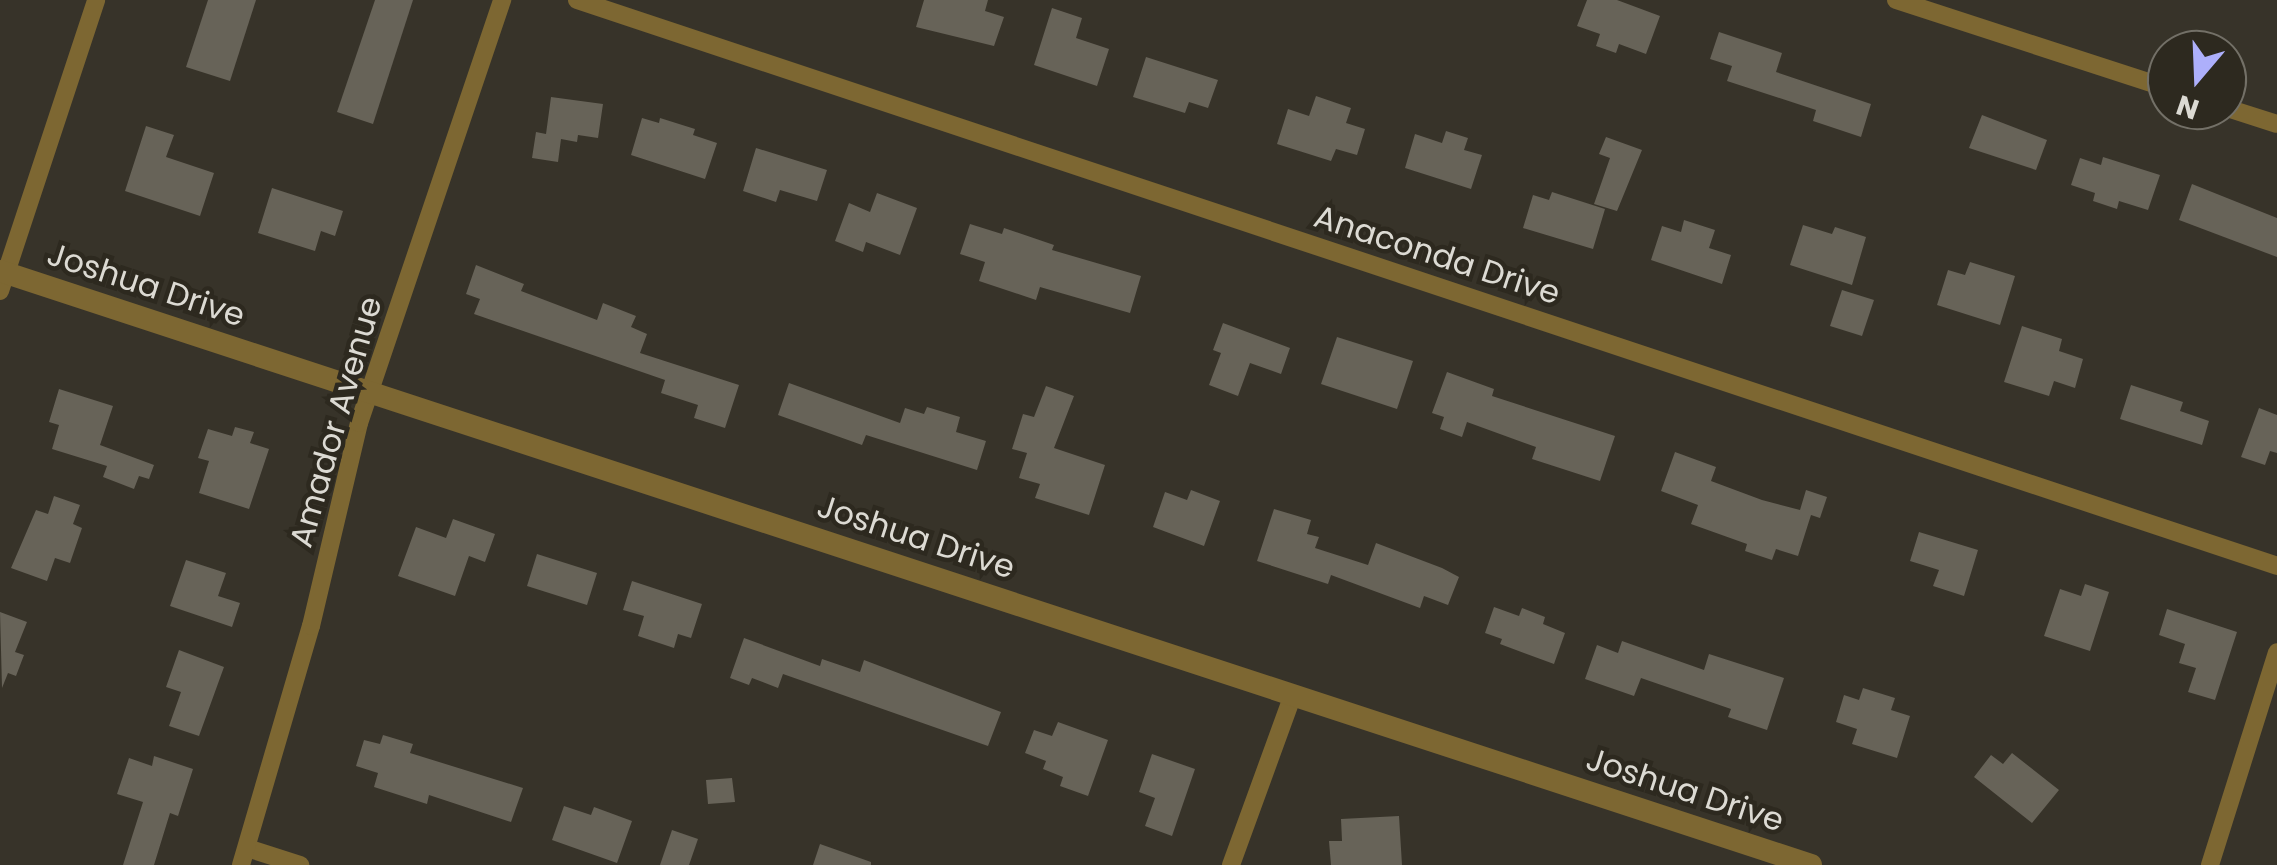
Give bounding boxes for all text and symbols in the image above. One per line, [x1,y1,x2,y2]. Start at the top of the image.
north arrow [2147,30,2247,130]
text: N [2171,85,2204,129]
street label: Anaconda Drive [1309,197,1565,313]
street label: Joshua Drive [42,235,250,335]
street label: Amador Avenue [282,292,390,552]
street label: Joshua Drive [812,487,1020,587]
street label: Joshua Drive [1581,740,1789,840]

